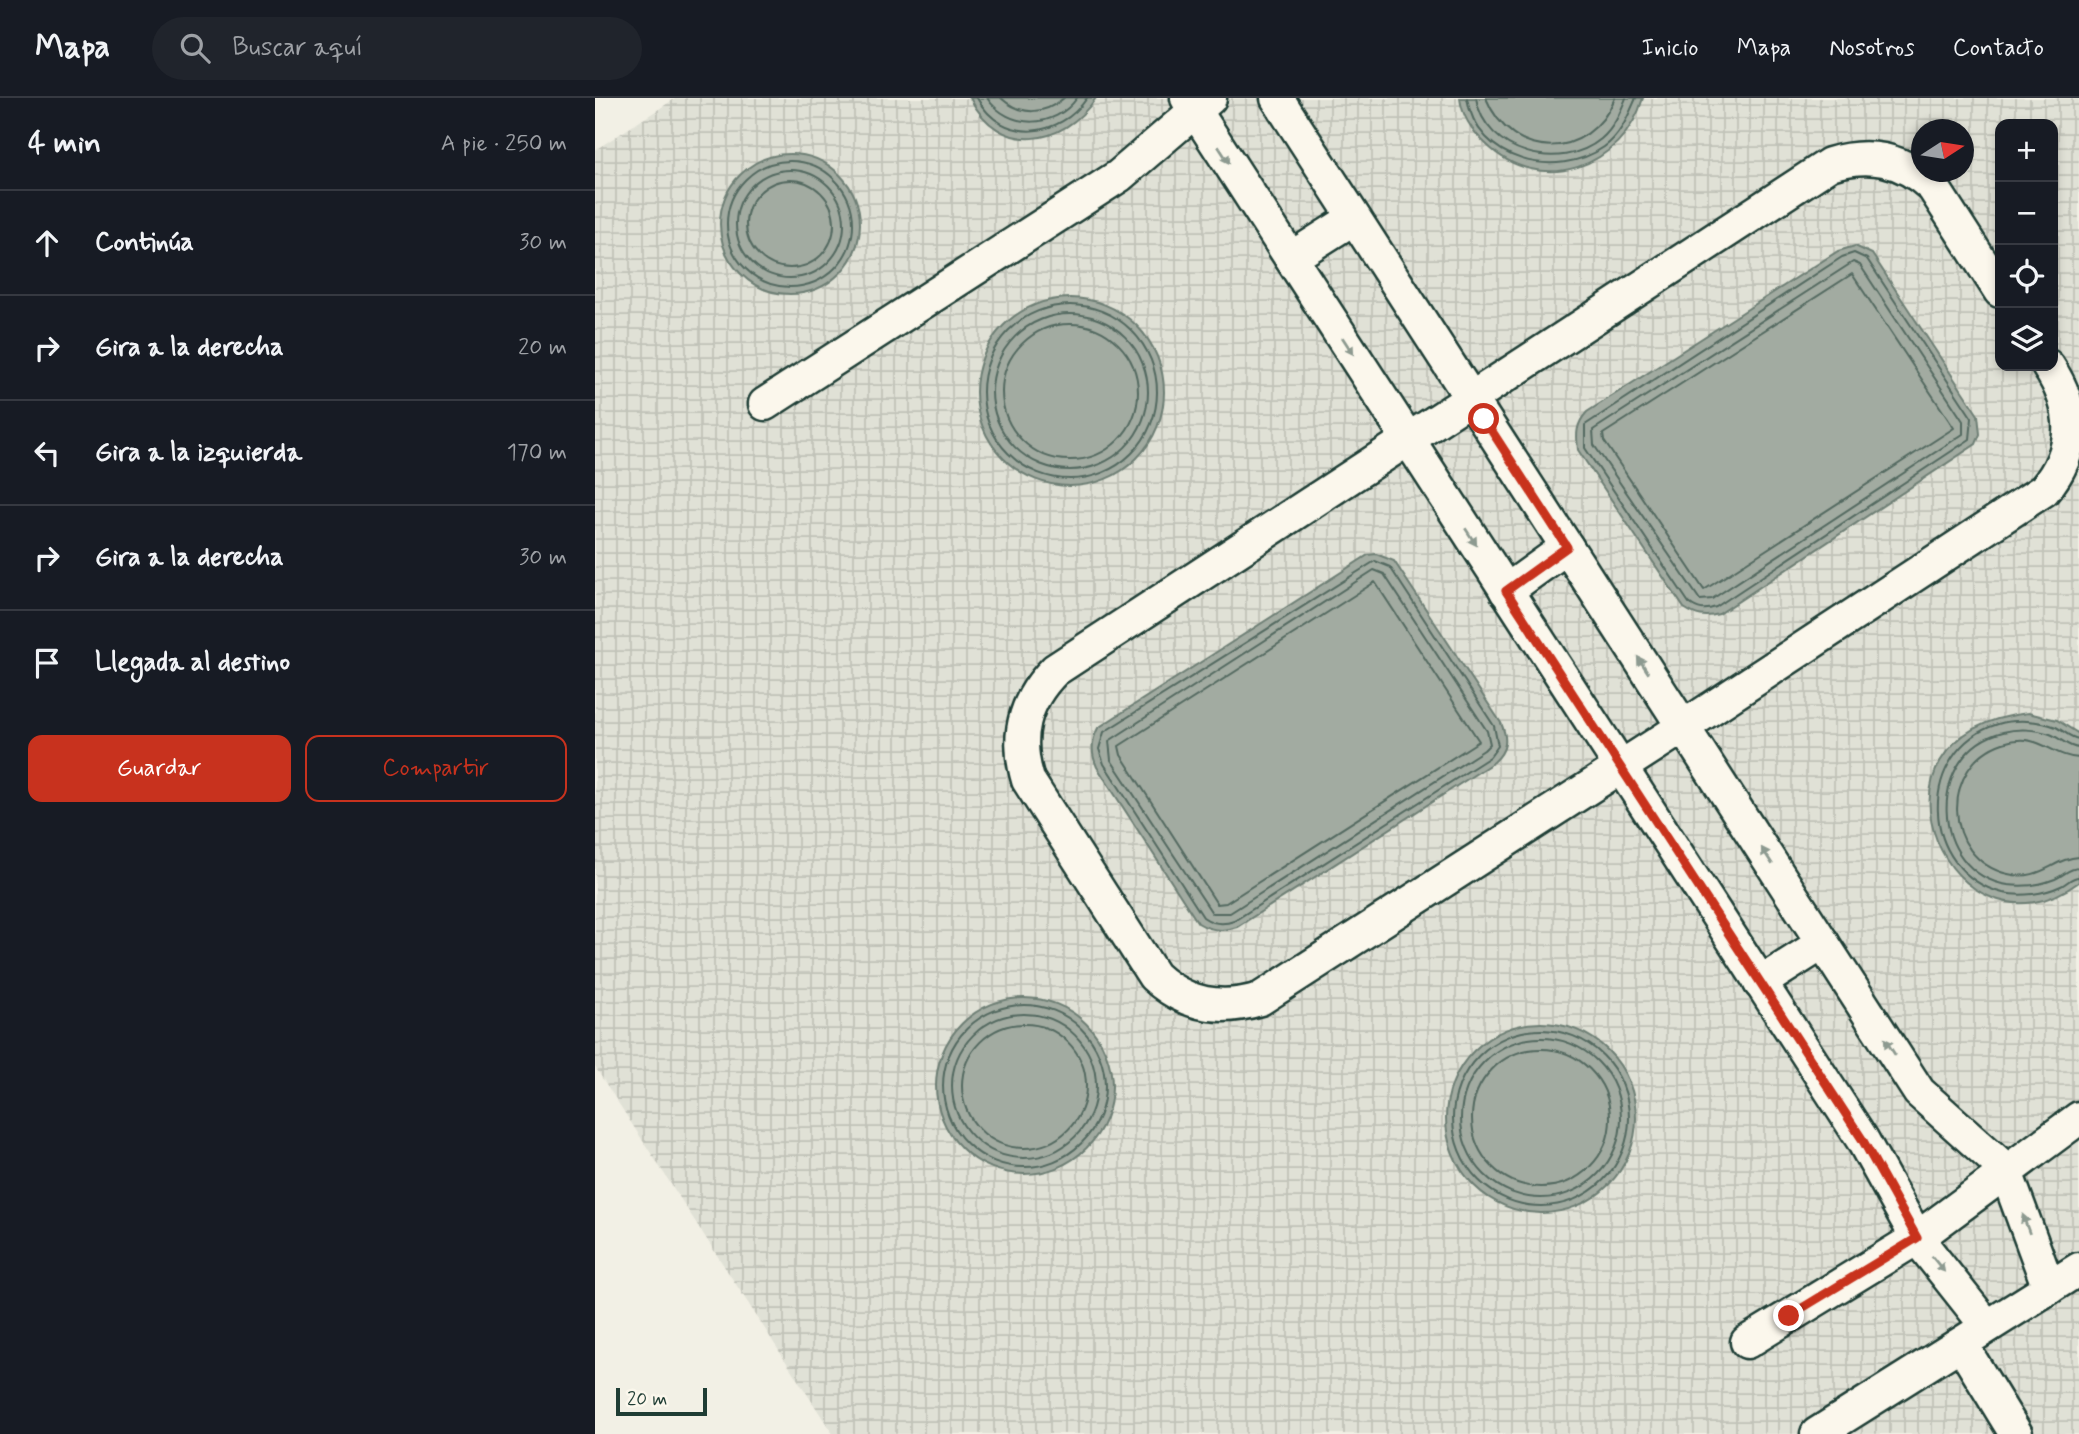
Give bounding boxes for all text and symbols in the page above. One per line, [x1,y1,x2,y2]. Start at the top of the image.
search box [152,17,642,80]
text: Mapa [35,26,110,70]
icon: search [176,29,214,67]
text: Buscar aquí [232,31,363,65]
text: Inicio [1641,33,1699,64]
text: Mapa [1737,33,1791,64]
text: Nosotros [1829,33,1915,64]
text: Contacto [1953,33,2044,64]
north arrow [1911,119,1974,182]
map controls [1995,119,2058,371]
button: + [1995,119,2058,182]
text: 4 min [28,124,101,163]
text: A pie · 250 m [441,129,567,159]
one-way arrow [1217,146,1231,164]
button: − [1995,182,2058,245]
icon: ahead [28,224,66,262]
text: Continúa [95,226,194,260]
text: 30 m [519,228,567,258]
button: locate [1995,245,2058,308]
button: layers [1995,308,2058,371]
icon: right [28,329,66,367]
text: Gira a la derecha [95,331,284,365]
text: 20 m [518,333,567,363]
one-way arrow [1341,337,1355,355]
route start [1468,403,1499,434]
icon: left [28,434,66,472]
text: Gira a la izquierda [95,436,302,470]
text: 170 m [507,438,567,468]
one-way arrow [1465,528,1478,547]
icon: right [28,539,66,577]
text: Gira a la derecha [95,541,284,575]
text: 30 m [519,543,567,573]
icon: arrive [28,644,66,682]
text: Llegada al destino [95,646,290,680]
one-way arrow [1637,655,1650,675]
button: Guardar [28,735,291,802]
button: Compartir [305,735,567,802]
one-way arrow [1760,846,1773,866]
one-way arrow [1884,1038,1897,1057]
one-way arrow [2020,1213,2031,1234]
one-way arrow [1930,1255,1945,1273]
route end [1773,1300,1804,1331]
scale bar [616,1385,707,1417]
text: 20 m [627,1387,667,1412]

